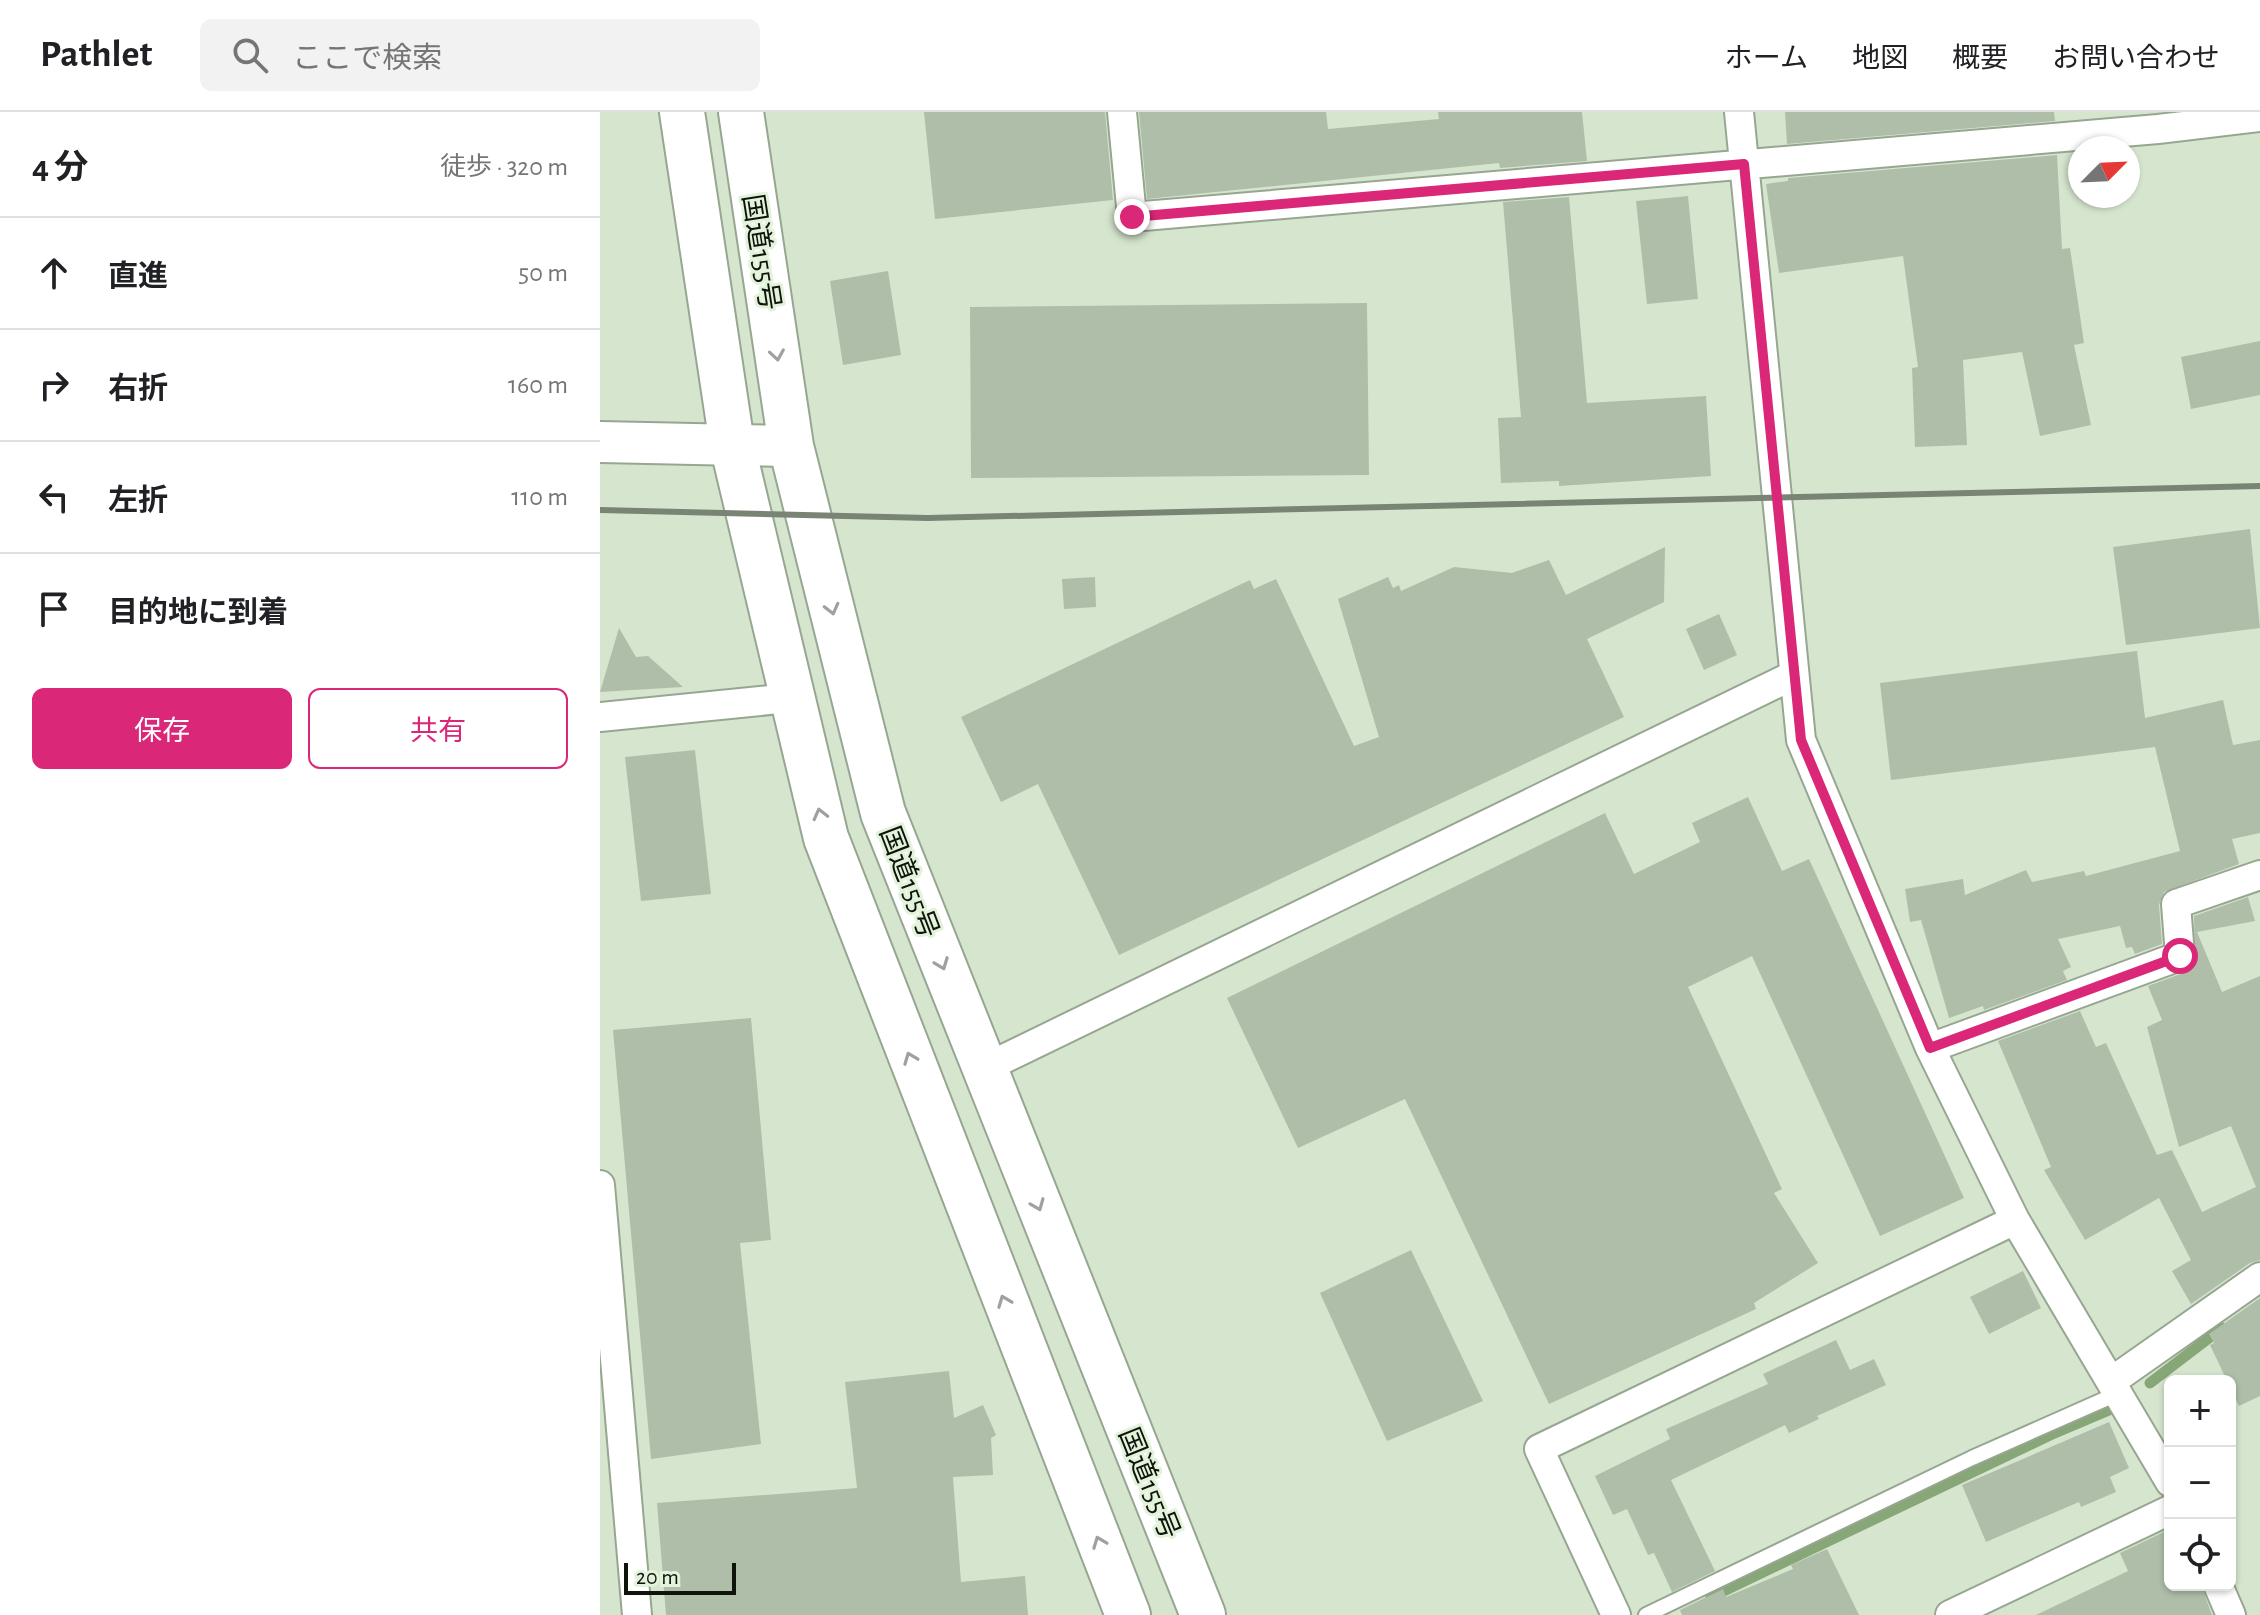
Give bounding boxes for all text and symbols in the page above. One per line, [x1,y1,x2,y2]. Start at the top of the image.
search box [200,19,760,91]
icon: search [228,33,272,77]
text: Pathlet [40,36,152,74]
text: ここで検索 [292,44,442,74]
text: ホーム [1725,45,1808,73]
text: 地図 [1852,45,1908,73]
text: 概要 [1952,45,2008,73]
text: お問い合わせ [2052,45,2220,73]
north arrow [2068,136,2140,208]
text: 4 分 [32,151,88,185]
text: 徒歩 · 320 m [440,154,568,180]
street label: 国道155号 [737,192,785,312]
route end [1114,199,1150,235]
icon: ahead [32,251,76,295]
text: 50 m [518,260,568,286]
text: 直進 [108,262,168,292]
one-way arrow [768,348,785,362]
icon: right [32,363,76,407]
text: 160 m [508,372,568,398]
text: 右折 [108,374,168,404]
icon: left [32,475,76,519]
text: 110 m [511,484,568,510]
text: 左折 [108,486,168,516]
icon: arrive [32,587,76,631]
text: 目的地に到着 [108,598,288,628]
one-way arrow [823,602,840,616]
button: 保存 [32,688,292,769]
button: 共有 [308,688,568,769]
one-way arrow [812,808,829,822]
street label: 国道155号 [874,822,944,942]
route start [2162,938,2198,974]
one-way arrow [932,956,949,970]
one-way arrow [903,1052,920,1066]
one-way arrow [1028,1197,1045,1211]
one-way arrow [997,1294,1014,1308]
map controls [2164,1375,2236,1591]
button: + [2164,1375,2236,1447]
street label: 国道155号 [1113,1423,1185,1543]
button: − [2164,1447,2236,1519]
button: locate [2164,1519,2236,1591]
one-way arrow [1092,1536,1109,1550]
scale bar [624,1559,736,1595]
text: 20 m [636,1566,679,1588]

